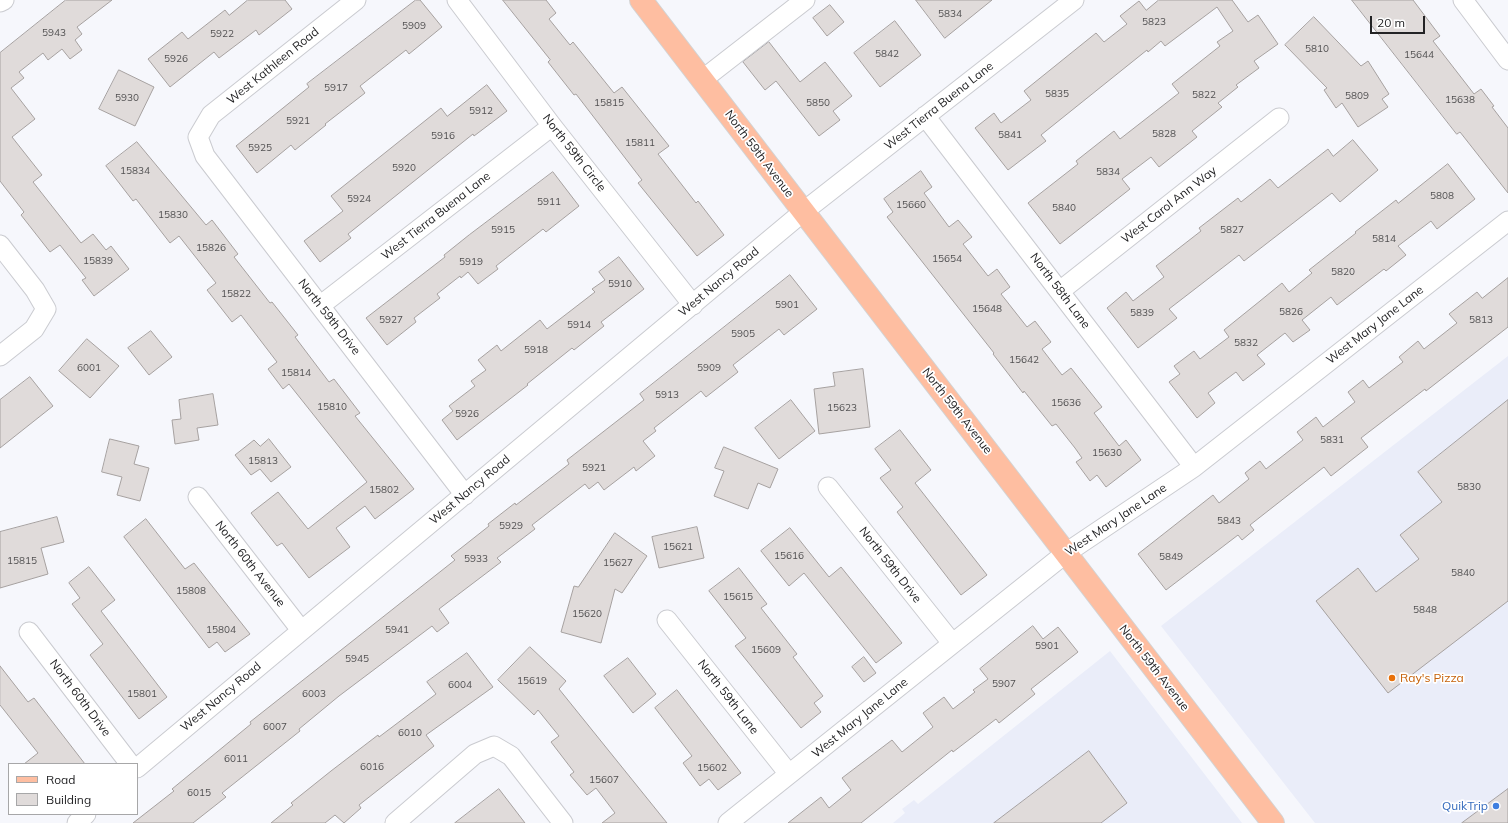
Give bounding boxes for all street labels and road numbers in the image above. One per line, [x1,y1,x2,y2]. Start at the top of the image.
street label: West Kathleen Road [224,25,322,107]
street label: West Tierra Buena Lane [882,59,996,153]
street label: North 59th Avenue [722,108,796,200]
street label: North 59th Circle [539,111,609,195]
street label: West Carol Ann Way [1119,163,1219,247]
street label: West Tierra Buena Lane [379,169,493,263]
street label: West Nancy Road [676,244,762,320]
street label: North 58th Lane [1027,250,1093,332]
street label: North 59th Drive [295,276,363,358]
street label: West Mary Jane Lane [1324,283,1426,367]
street label: North 59th Avenue [919,365,995,457]
street label: West Nancy Road [427,452,513,528]
street label: West Mary Jane Lane [1063,481,1169,559]
street label: North 60th Avenue [212,518,288,610]
street label: North 59th Drive [856,524,924,606]
street label: North 59th Avenue [1116,622,1192,714]
street label: North 60th Drive [46,657,114,739]
street label: North 59th Lane [694,657,762,737]
street label: West Nancy Road [178,659,264,735]
street label: West Mary Jane Lane [809,675,911,761]

